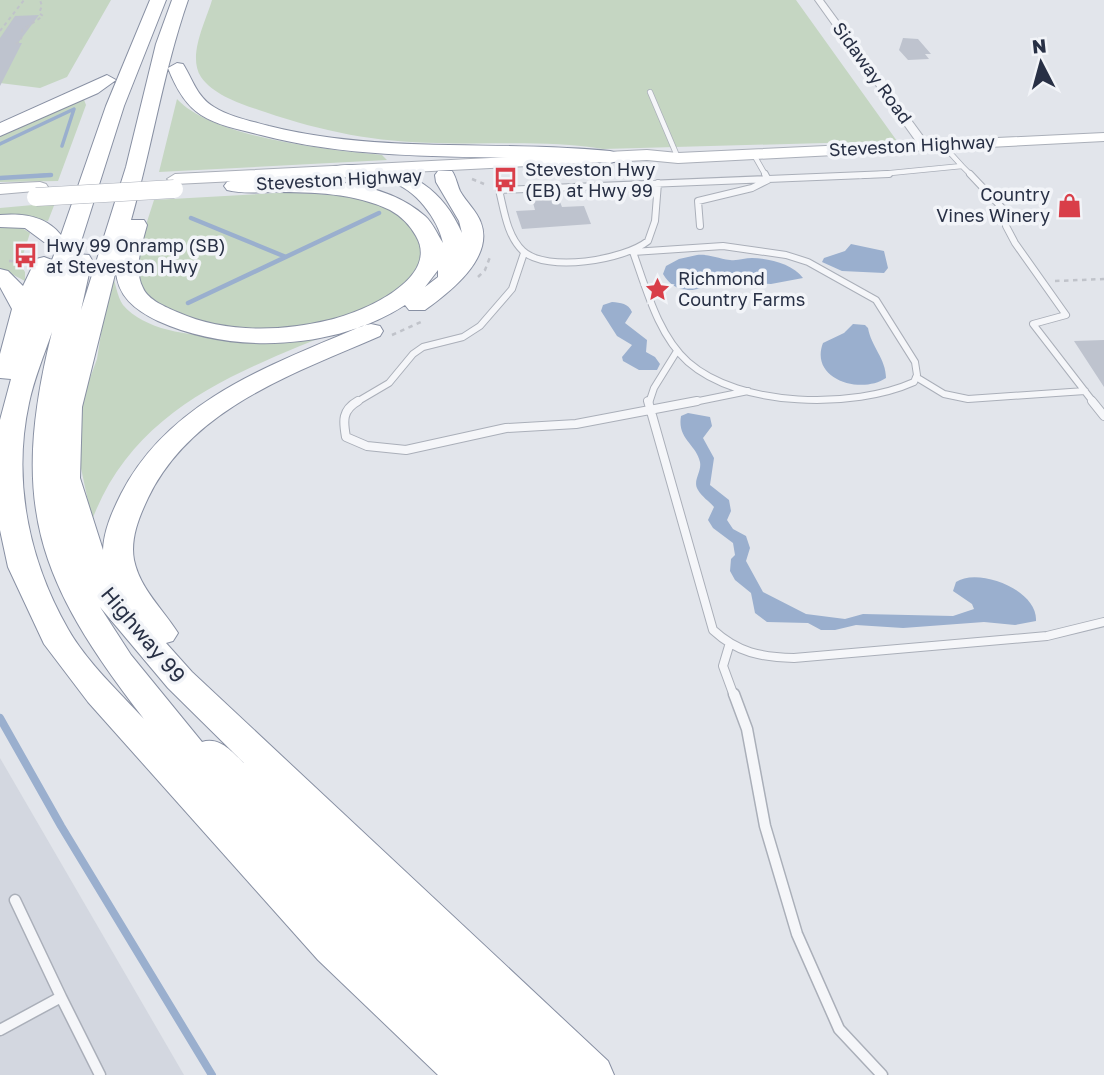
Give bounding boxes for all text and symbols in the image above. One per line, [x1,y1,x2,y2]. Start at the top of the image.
street label: Sidaway Road [829,17,917,127]
north arrow [1006,28,1076,98]
text: N [1031,33,1048,58]
street label: Steveston Highway [828,130,996,160]
place label: Steveston Hwy (EB) at Hwy 99 [525,158,655,201]
street label: Steveston Highway [255,164,423,194]
bus stop icon: Steveston Hwy (EB) at Hwy 99 [491,166,519,194]
place label: Country Vines Winery [936,183,1050,226]
shop icon: Country Vines Winery [1056,191,1084,219]
place label: Hwy 99 Onramp (SB) at Steveston Hwy [46,234,226,277]
bus stop icon: Hwy 99 Onramp (SB) at Steveston Hwy [12,242,40,270]
place label: Richmond Country Farms [678,267,805,310]
place icon: Richmond Country Farms [644,275,672,303]
street label: Highway 99 [96,581,192,688]

